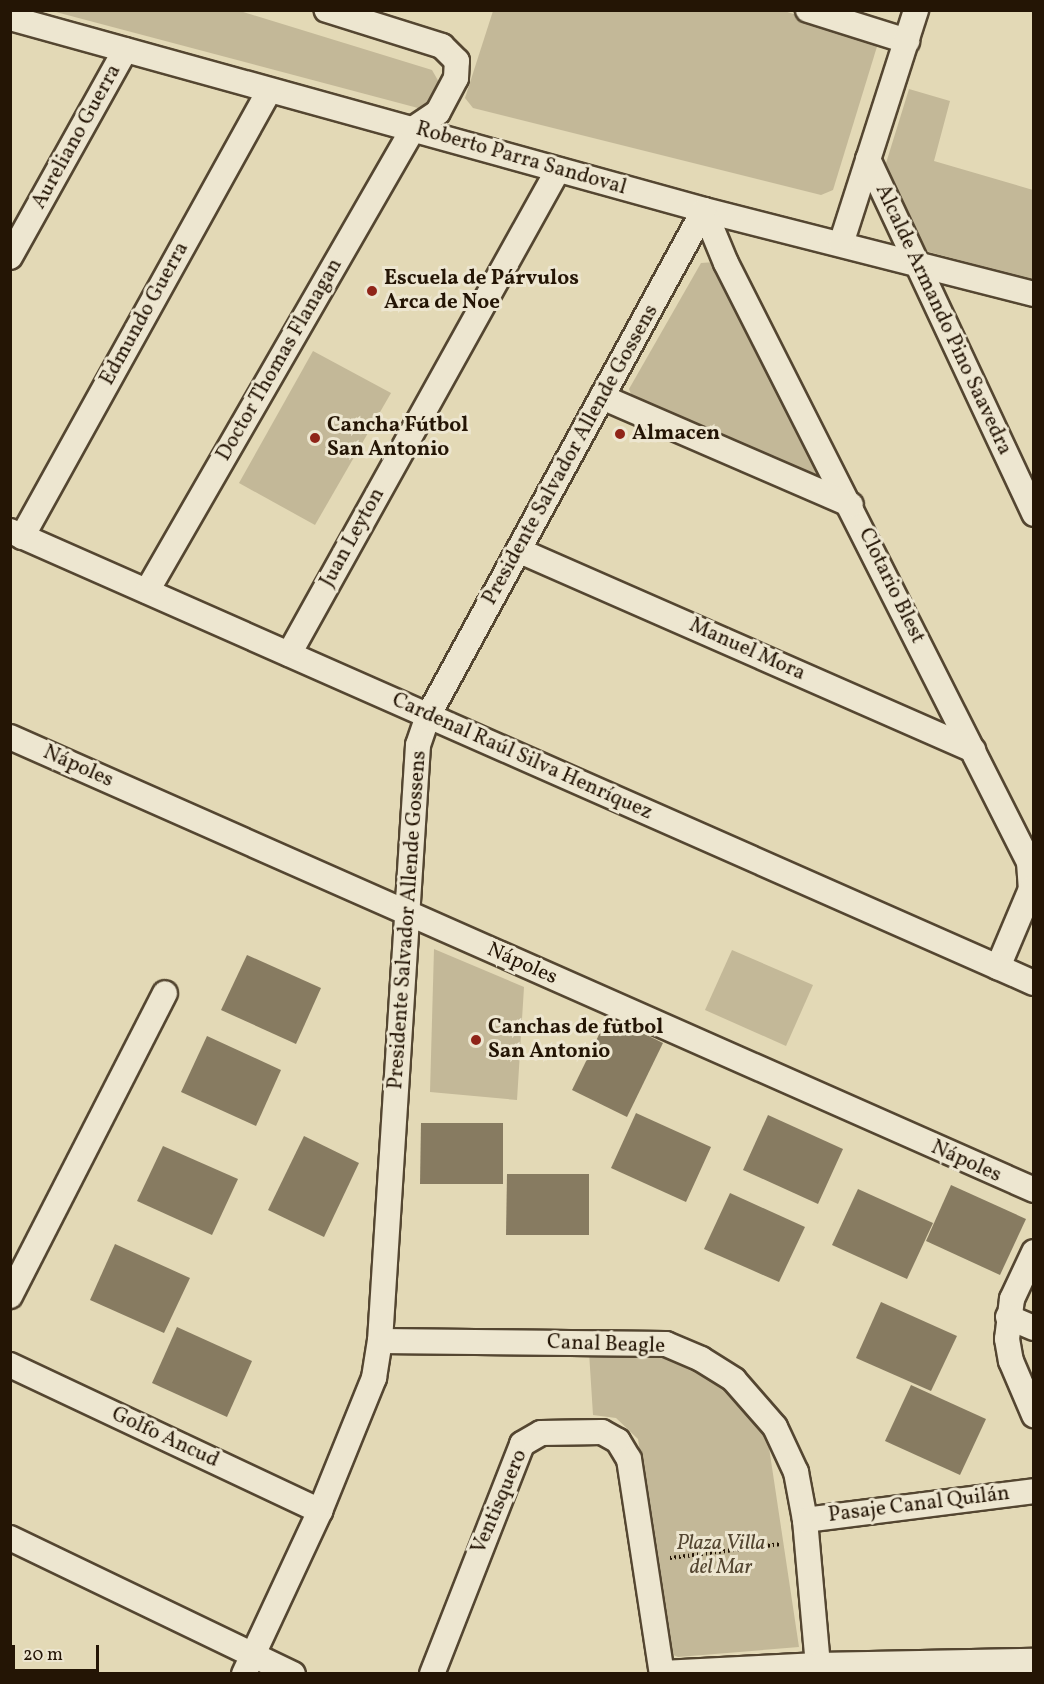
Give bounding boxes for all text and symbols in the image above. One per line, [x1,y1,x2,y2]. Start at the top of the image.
street label: Aureliano Guerra [27,60,127,214]
street label: Roberto Parra Sandoval [413,117,629,201]
street label: Alcalde Armando Pino Saavedra [869,181,1017,459]
street label: Edmundo Guerra [95,238,195,390]
street label: Doctor Thomas Flanagan [212,254,348,466]
place label: Escuela de Párvulos Arca de Noe [384,266,579,316]
marker: Escuela de Párvulos Arca de Noe [365,284,379,298]
street label: Presidente Salvador Allende Gossens [478,300,664,610]
place label: Cancha Fútbol San Antonio [327,413,468,463]
place label: Almacen [632,421,720,447]
marker: Almacen [613,427,627,441]
marker: Cancha Fútbol San Antonio [308,431,322,445]
street label: Juan Leyton [315,484,391,592]
street label: Clotario Blest [852,524,930,648]
street label: Manuel Mora [685,613,809,687]
street label: Cardenal Raúl Silva Henríquez [388,688,656,826]
street label: Nápoles [39,740,117,794]
street label: Presidente Salvador Allende Gossens [384,750,432,1090]
street label: Nápoles [483,937,561,991]
place label: Canchas de futbol San Antonio [488,1015,663,1065]
marker: Canchas de futbol San Antonio [469,1033,483,1047]
street label: Nápoles [927,1135,1005,1189]
street label: Canal Beagle [547,1330,665,1360]
street label: Golfo Ancud [107,1402,223,1474]
street label: Ventisquero [467,1446,533,1558]
street label: Pasaje Canal Quilán [827,1481,1011,1529]
park label: Plaza Villa del Mar [677,1531,765,1581]
scale bar [15,1633,102,1671]
text: 20 m [23,1643,63,1668]

